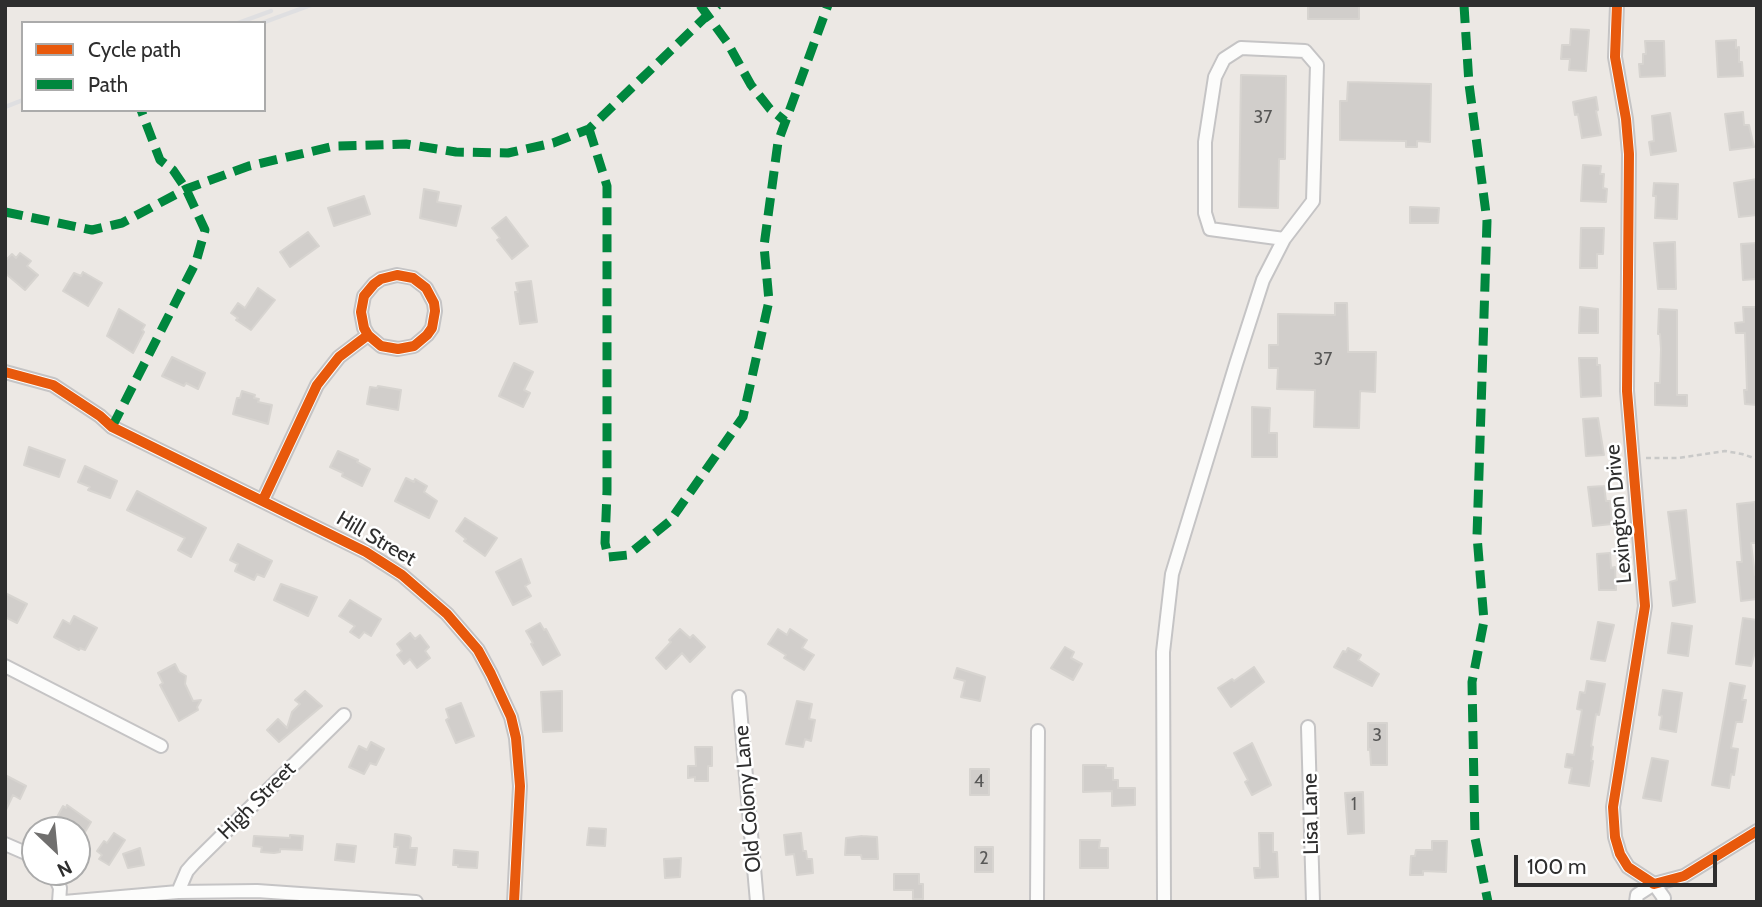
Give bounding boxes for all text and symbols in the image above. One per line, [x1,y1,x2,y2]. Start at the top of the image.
legend [21,21,266,112]
text: Cycle path [88,37,181,62]
text: Path [88,72,128,97]
house number: 37 [1254,107,1272,129]
house number: 37 [1314,349,1332,371]
street label: Lexington Drive [1600,443,1638,585]
street label: Hill Street [332,506,420,572]
street label: Old Colony Lane [729,724,767,874]
house number: 3 [1372,725,1382,747]
street label: High Street [213,757,301,845]
house number: 4 [974,771,984,793]
street label: Lisa Lane [1298,773,1324,855]
house number: 1 [1351,794,1357,816]
north arrow [21,816,91,886]
scale bar [1517,841,1720,885]
house number: 2 [979,848,989,870]
text: 100 m [1527,854,1586,879]
text: N [53,855,76,882]

